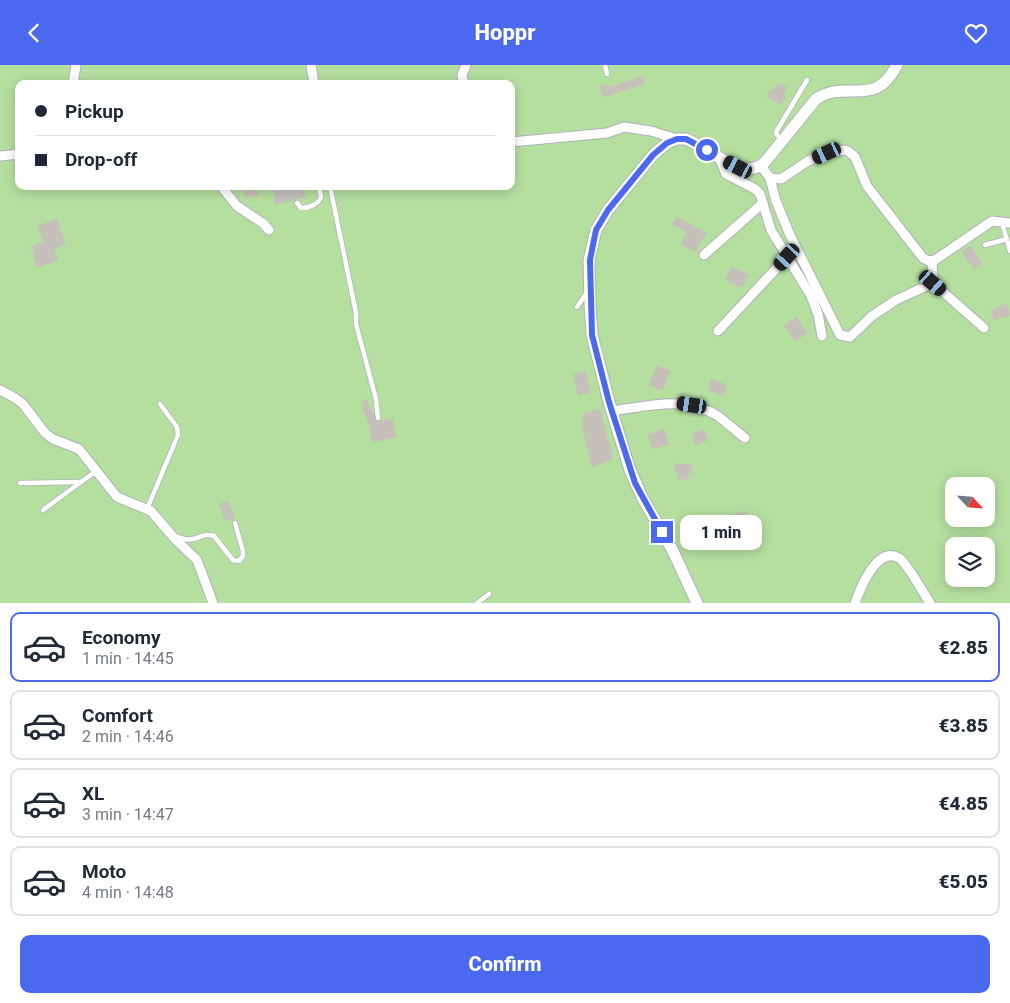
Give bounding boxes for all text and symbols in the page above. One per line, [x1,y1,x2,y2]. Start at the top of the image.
icon: back [20,19,48,47]
icon: heart [962,19,990,47]
text: Hoppr [475,20,535,45]
text: Pickup [65,100,124,123]
route start [696,139,718,161]
car [810,140,843,166]
text: Drop-off [65,148,137,171]
car [721,154,754,180]
car [771,241,802,273]
car [916,267,949,299]
car [676,395,707,415]
north arrow [945,477,995,527]
map controls [945,477,995,587]
callout: 1 min [680,515,762,549]
route end [651,521,673,543]
text: 1 min [701,523,741,542]
button: layers [945,537,995,587]
icon: car [22,625,67,670]
text: Economy [82,626,161,649]
text: €2.85 [939,636,988,659]
text: 1 min · 14:45 [82,649,174,668]
icon: car [22,703,67,748]
text: Comfort [82,704,153,727]
text: €3.85 [939,714,988,737]
text: 2 min · 14:46 [82,727,174,746]
icon: car [22,781,67,826]
text: XL [82,782,104,805]
text: €4.85 [939,792,988,815]
text: 3 min · 14:47 [82,805,174,824]
icon: car [22,859,67,904]
text: Moto [82,860,126,883]
text: €5.05 [939,870,988,893]
text: 4 min · 14:48 [82,883,174,902]
button: Confirm [20,935,990,993]

